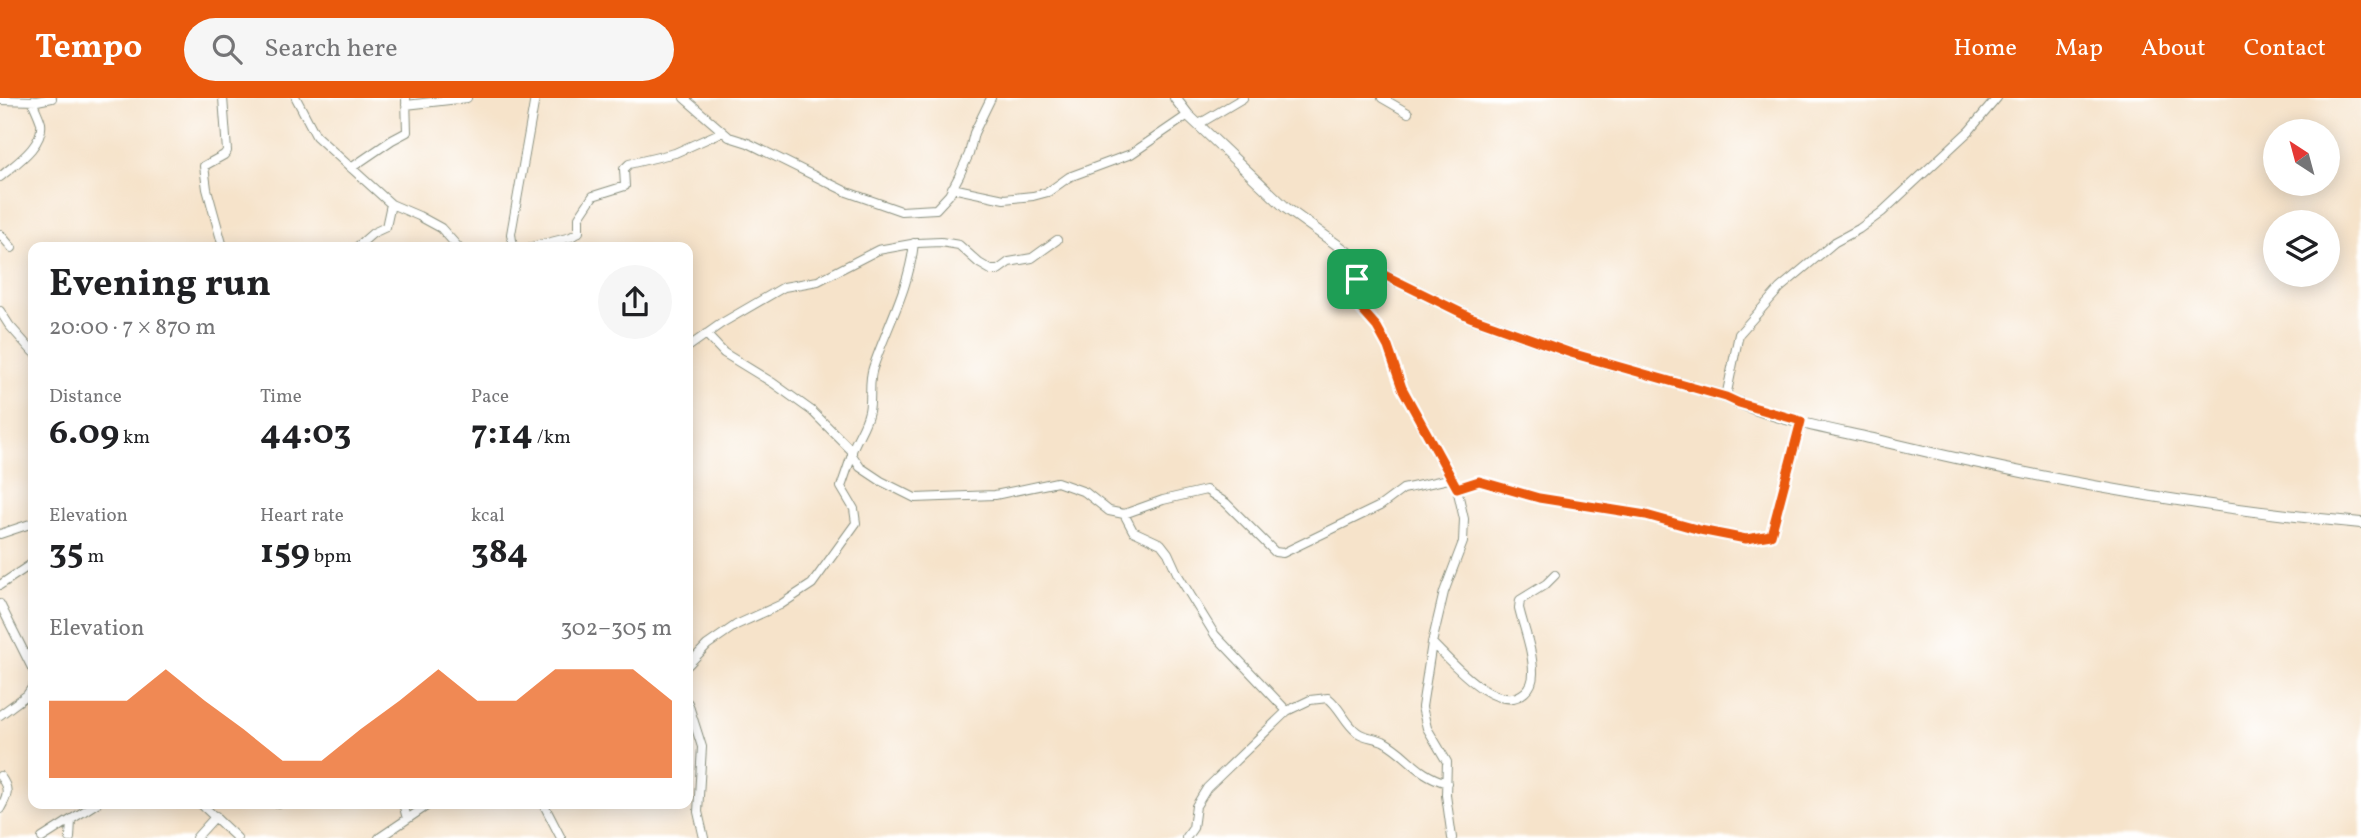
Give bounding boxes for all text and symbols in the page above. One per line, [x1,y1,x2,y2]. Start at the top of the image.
search box [184,18,674,81]
text: Tempo [35,26,142,72]
icon: search [208,30,246,68]
text: Search here [264,31,398,67]
text: Home [1953,32,2017,66]
text: Map [2055,32,2103,66]
text: About [2141,32,2206,66]
text: Contact [2244,32,2326,66]
north arrow [2263,119,2340,196]
map controls [2263,119,2340,287]
button: layers [2263,210,2340,287]
pin [1327,249,1387,309]
text: Evening run [49,259,271,312]
icon: arrive [1338,260,1376,298]
button: share [598,265,672,339]
text: 20:00 · 7 × 870 m [49,312,216,344]
text: Distance [49,384,122,410]
text: Time [260,384,302,410]
text: Pace [471,384,509,410]
text: 6.09 [49,410,119,458]
text: 44:03 [260,410,351,458]
text: 7:14 [471,410,533,458]
text: km [119,425,150,451]
text: /km [533,425,571,451]
text: Elevation [49,503,128,529]
text: Heart rate [260,503,344,529]
text: kcal [471,503,505,529]
text: 35 [49,529,84,577]
text: 159 [260,529,310,577]
text: 384 [471,529,528,577]
text: m [84,544,104,570]
text: bpm [310,544,352,570]
text: Elevation [49,613,145,645]
text: 302–305 m [561,613,672,645]

